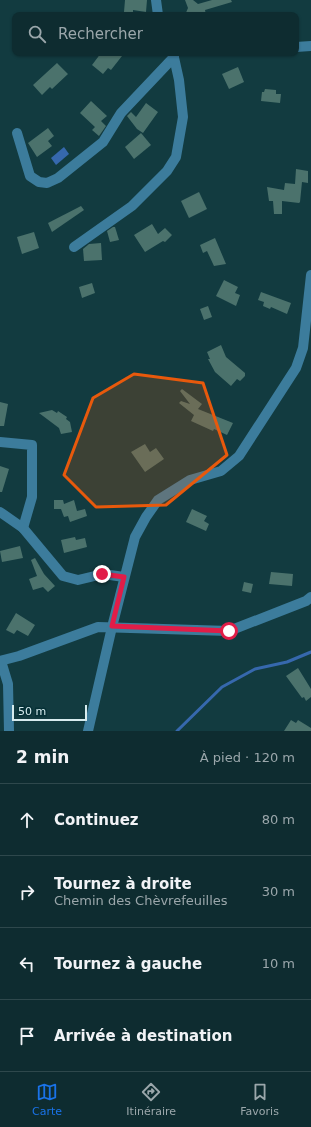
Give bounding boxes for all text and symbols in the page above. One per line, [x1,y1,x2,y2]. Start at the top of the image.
search box [12,12,299,56]
icon: search [26,23,48,45]
text: Rechercher [58,25,143,43]
route end [93,565,111,583]
route start [220,622,238,640]
scale bar [12,703,87,722]
text: 50 m [18,705,46,718]
text: 2 min [16,747,69,767]
text: À pied · 120 m [200,750,295,765]
icon: ahead [16,809,38,831]
text: Continuez [54,811,139,829]
text: 80 m [262,812,295,827]
text: Tournez à droite [54,875,192,893]
icon: right [16,881,38,903]
text: 30 m [262,884,295,899]
text: Chemin des Chèvrefeuilles [54,893,228,908]
icon: left [16,953,38,975]
text: Tournez à gauche [54,955,202,973]
text: 10 m [262,956,295,971]
icon: arrive [16,1025,38,1047]
text: Arrivée à destination [54,1027,232,1045]
tab: Carte [32,1081,62,1118]
tab: Itinéraire [126,1081,176,1118]
tab: Favoris [240,1081,279,1118]

